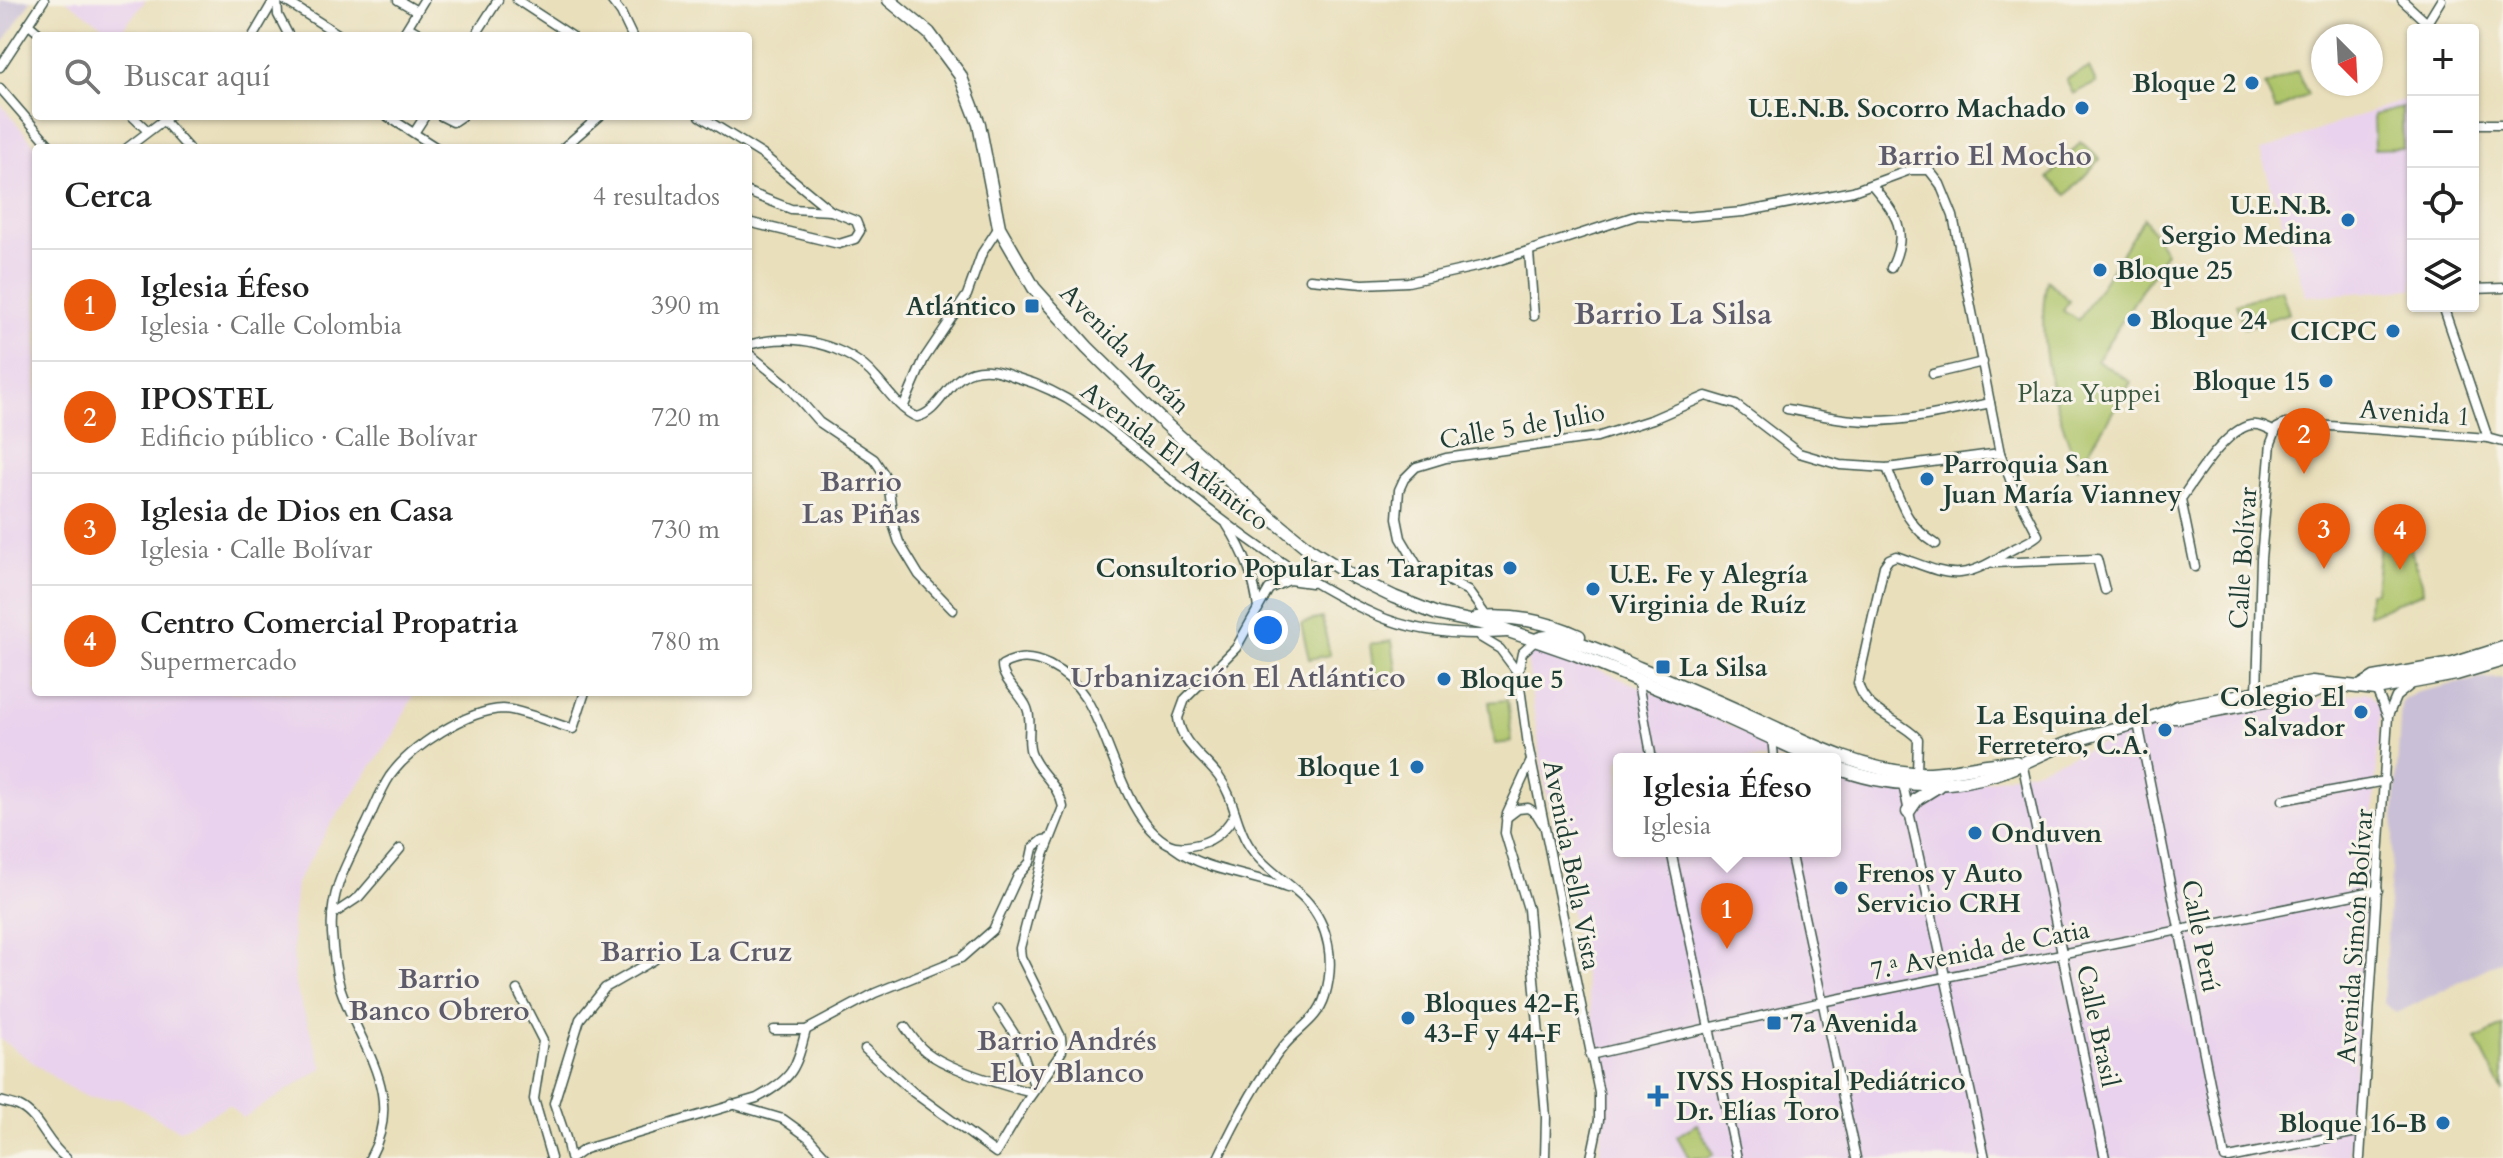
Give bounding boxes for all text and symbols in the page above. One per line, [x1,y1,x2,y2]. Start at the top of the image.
north arrow [2311,24,2383,96]
map controls [2407,24,2479,312]
button: + [2407,24,2479,96]
search box [32,32,752,120]
icon: search [60,54,104,98]
text: Buscar aquí [124,56,270,97]
place label: Bloque 2 [2132,66,2236,101]
marker: Bloque 2 [2243,74,2261,92]
place label: U.E.N.B. Socorro Machado [1748,91,2066,126]
button: − [2407,96,2479,168]
marker: U.E.N.B. Socorro Machado [2073,99,2091,117]
district label: Barrio El Mocho [1878,137,2092,175]
button: locate [2407,168,2479,240]
text: Cerca [64,173,152,219]
text: 4 resultados [593,179,720,214]
place label: U.E.N.B. Sergio Medina [2161,188,2332,253]
marker: U.E.N.B. Sergio Medina [2339,211,2357,229]
button: layers [2407,240,2479,312]
place label: Bloque 25 [2116,253,2233,288]
marker: Bloque 25 [2091,261,2109,279]
text: Iglesia Éfeso [140,267,310,308]
street label: Avenida Morán [1052,276,1198,422]
text: 1 [83,288,97,323]
text: 390 m [651,288,720,323]
place label: Atlántico [906,289,1016,324]
district label: Barrio La Silsa [1574,294,1772,335]
marker: Atlántico [1023,297,1041,315]
place label: Bloque 24 [2150,303,2267,338]
text: Iglesia · Calle Colombia [140,308,402,343]
marker: Bloque 24 [2125,311,2143,329]
place label: CICPC [2290,314,2377,349]
marker: CICPC [2384,322,2402,340]
place label: Bloque 15 [2193,364,2310,399]
marker: Bloque 15 [2317,372,2335,390]
street label: Avenida El Atlántico [1073,373,1277,539]
park label: Plaza Yuppei [2017,376,2161,411]
text: IPOSTEL [140,379,274,420]
street label: Avenida 1 [2358,392,2472,434]
street label: Calle 5 de Julio [1437,394,1607,458]
text: 2 [83,400,97,435]
text: 720 m [651,400,720,435]
pin: 2 [2278,408,2330,474]
text: Edificio público · Calle Bolívar [140,420,477,455]
place label: Parroquia San Juan María Vianney [1939,447,2182,512]
district label: Barrio Las Piñas [802,463,920,533]
marker: Parroquia San Juan María Vianney [1918,470,1936,488]
street label: Calle Bolívar [2221,485,2265,630]
text: Iglesia de Dios en Casa [140,491,453,532]
pin: 3 [2298,503,2350,569]
pin: 4 [2374,504,2426,570]
text: 3 [83,512,97,547]
text: 730 m [651,512,720,547]
text: Iglesia · Calle Bolívar [140,532,372,567]
place label: Consultorio Popular Las Tarapitas [1096,551,1494,586]
place label: U.E. Fe y Alegría Virginia de Ruíz [1609,557,1808,622]
marker: Consultorio Popular Las Tarapitas [1501,559,1519,577]
marker: U.E. Fe y Alegría Virginia de Ruíz [1584,580,1602,598]
text: Centro Comercial Propatria [140,603,518,644]
your location [1248,610,1288,650]
text: 4 [83,624,97,659]
text: 780 m [651,624,720,659]
text: Supermercado [140,644,297,679]
place label: La Silsa [1679,650,1768,685]
marker: La Silsa [1654,658,1672,676]
district label: Urbanización El Atlántico [1070,659,1406,697]
place label: Bloque 5 [1460,662,1564,697]
marker: Bloque 5 [1435,670,1453,688]
place label: Colegio El Salvador [2220,680,2346,745]
place label: La Esquina del Ferretero, C.A. [1976,698,2149,763]
marker: Colegio El Salvador [2352,703,2370,721]
marker: La Esquina del Ferretero, C.A. [2156,721,2174,739]
place label: Bloque 1 [1297,750,1401,785]
popup [1613,753,1841,857]
street label: Avenida Bella Vista [1534,757,1610,973]
marker: Bloque 1 [1408,758,1426,776]
text: Iglesia Éfeso [1642,767,1812,808]
street label: Avenida Simón Bolívar [2329,807,2381,1065]
text: Iglesia [1642,808,1711,843]
place label: Onduven [1991,816,2103,851]
marker: Onduven [1966,824,1984,842]
place label: Frenos y Auto Servicio CRH [1857,856,2023,921]
street label: Calle Perú [2173,877,2229,995]
marker: Frenos y Auto Servicio CRH [1832,879,1850,897]
pin: 1 [1701,883,1753,949]
street label: 7.ª Avenida de Catia [1867,912,2093,988]
district label: Barrio La Cruz [600,933,792,971]
district label: Barrio Banco Obrero [348,960,530,1030]
street label: Calle Brasil [2068,962,2128,1091]
place label: Bloques 42-F, 43-F y 44-F [1424,986,1580,1051]
place label: 7a Avenida [1790,1006,1918,1041]
marker: Bloques 42-F, 43-F y 44-F [1399,1009,1417,1027]
marker: 7a Avenida [1765,1014,1783,1032]
district label: Barrio Andrés Eloy Blanco [977,1022,1157,1092]
place label: IVSS Hospital Pediátrico Dr. Elías Toro [1676,1064,1966,1129]
marker: IVSS Hospital Pediátrico Dr. Elías Toro [1647,1085,1669,1107]
place label: Bloque 16-B [2279,1106,2427,1141]
marker: Bloque 16-B [2434,1114,2452,1132]

